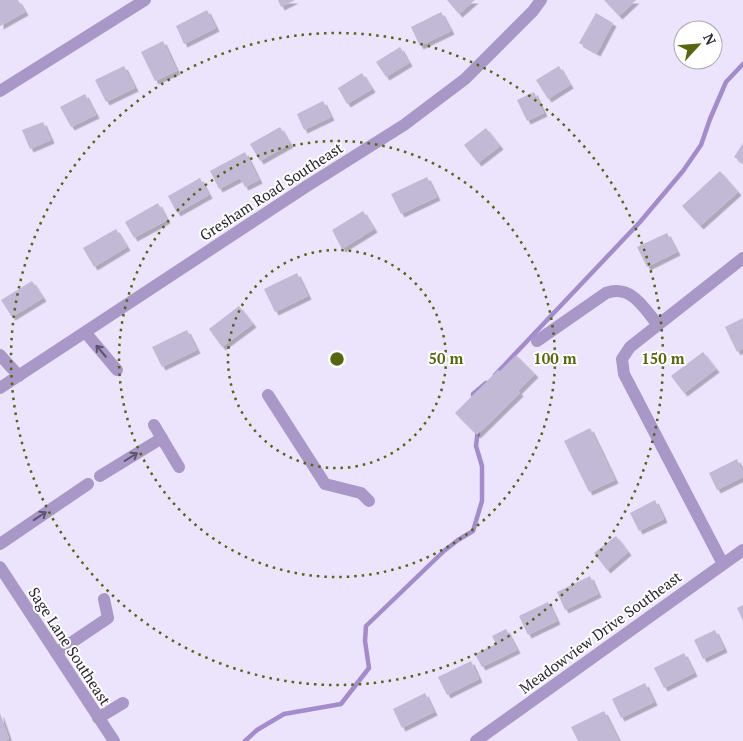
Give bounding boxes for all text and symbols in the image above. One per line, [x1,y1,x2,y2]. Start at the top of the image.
north arrow [673,20,723,70]
text: N [699,30,721,48]
street label: Gresham Road Southeast [196,137,347,245]
one-way arrow [96,345,107,358]
text: 50 m [429,348,464,368]
text: 100 m [533,348,577,368]
text: 150 m [641,348,685,368]
centre of rings [328,350,346,368]
one-way arrow [124,452,138,462]
one-way arrow [33,511,47,521]
street label: Meadowview Drive Southeast [515,566,686,698]
street label: Sage Lane Southeast [24,583,116,709]

